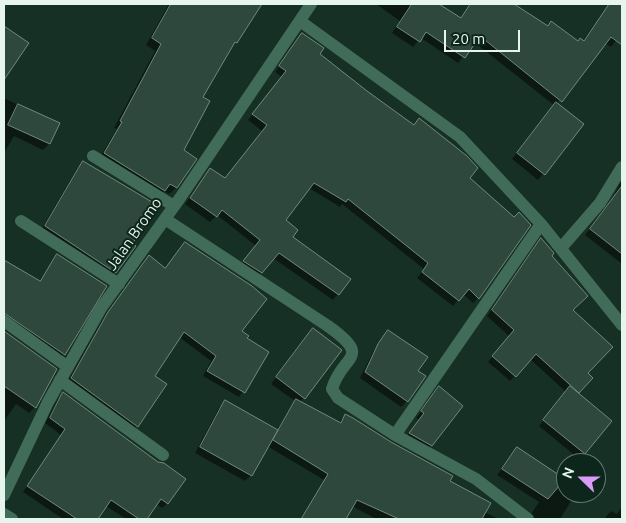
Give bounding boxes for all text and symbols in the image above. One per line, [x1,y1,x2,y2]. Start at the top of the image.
scale bar [446,20,522,52]
text: 20 m [452,30,485,47]
street label: Jalan Bromo [102,194,166,274]
north arrow [556,453,606,503]
text: N [559,465,577,481]

